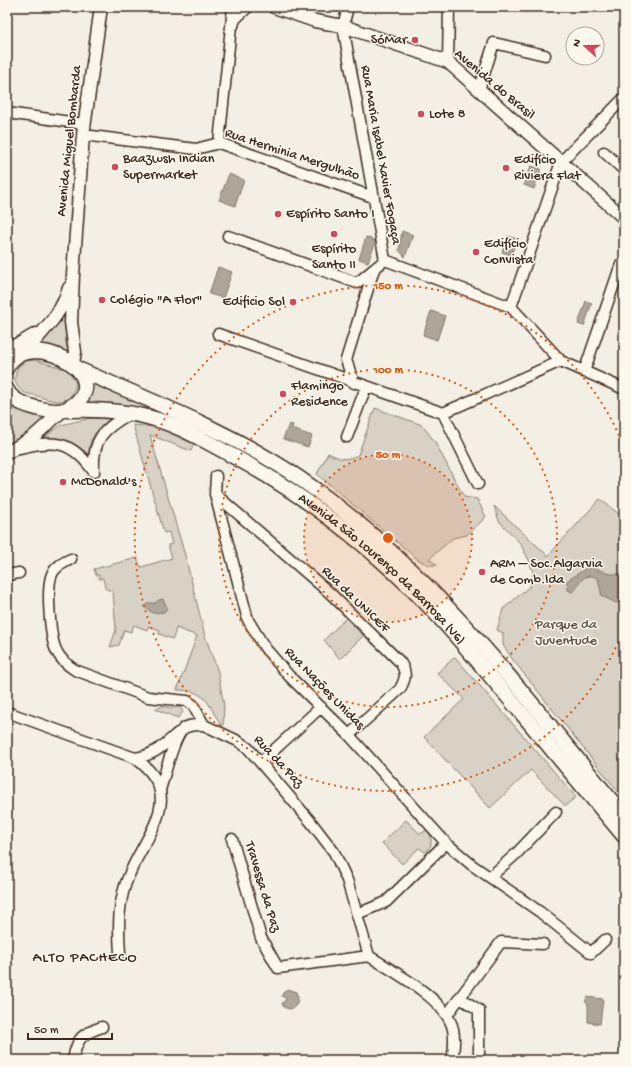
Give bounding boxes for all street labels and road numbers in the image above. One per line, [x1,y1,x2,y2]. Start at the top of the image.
street label: Avenida do Brasil [450,46,538,124]
street label: Avenida Miguel Bombarda [54,63,87,217]
street label: Rua Maria Isabel Xavier Fogaça [356,64,404,247]
street label: Rua Herminia Mergulhão [222,125,362,185]
street label: Avenida São Lourenço da Barrosa (V6) [295,490,469,648]
street label: Rua da UNICEF [317,563,393,637]
street label: Rua Nações Unidas [280,644,368,735]
street label: Rua da Paz [249,732,307,793]
street label: Travessa da Paz [240,839,284,935]

